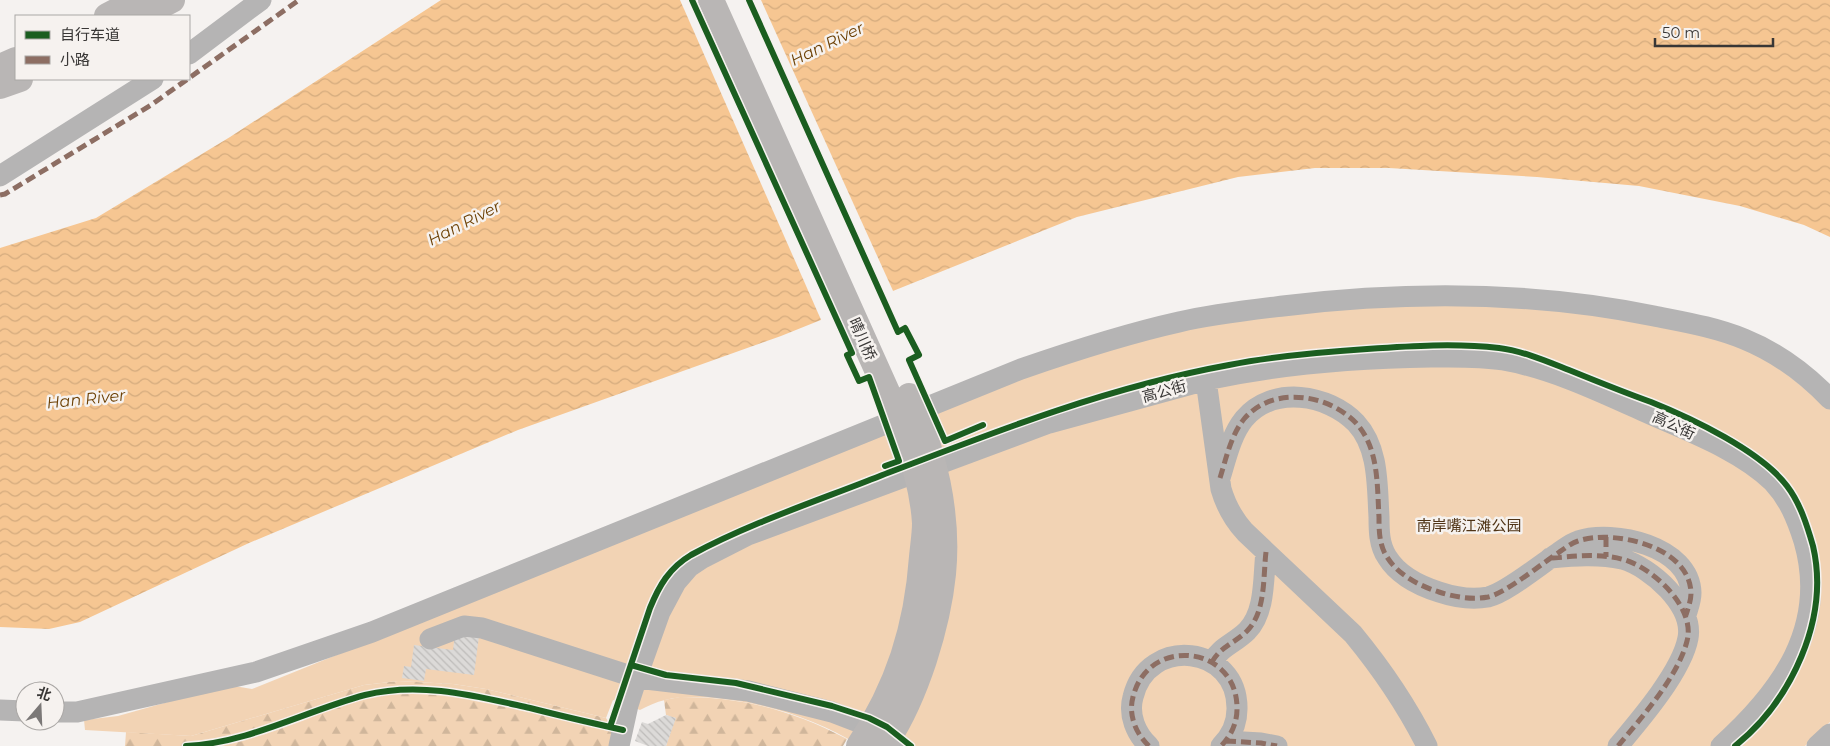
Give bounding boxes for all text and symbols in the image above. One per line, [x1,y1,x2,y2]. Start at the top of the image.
legend [15,15,190,80]
scale bar [1655,15,1772,47]
water label: Han River [787,18,867,70]
text: 50 m [1662,23,1700,42]
text: 自行车道 [60,25,120,44]
text: 小路 [60,50,90,69]
water label: Han River [424,196,504,249]
street label: 晴川桥 [845,315,881,363]
street label: 高公街 [1140,376,1188,406]
water label: Han River [46,385,127,413]
street label: 高公街 [1650,407,1698,443]
park label: 南岸嘴江滩公园 [1416,516,1522,535]
north arrow [15,681,65,731]
text: 北 [35,683,54,704]

